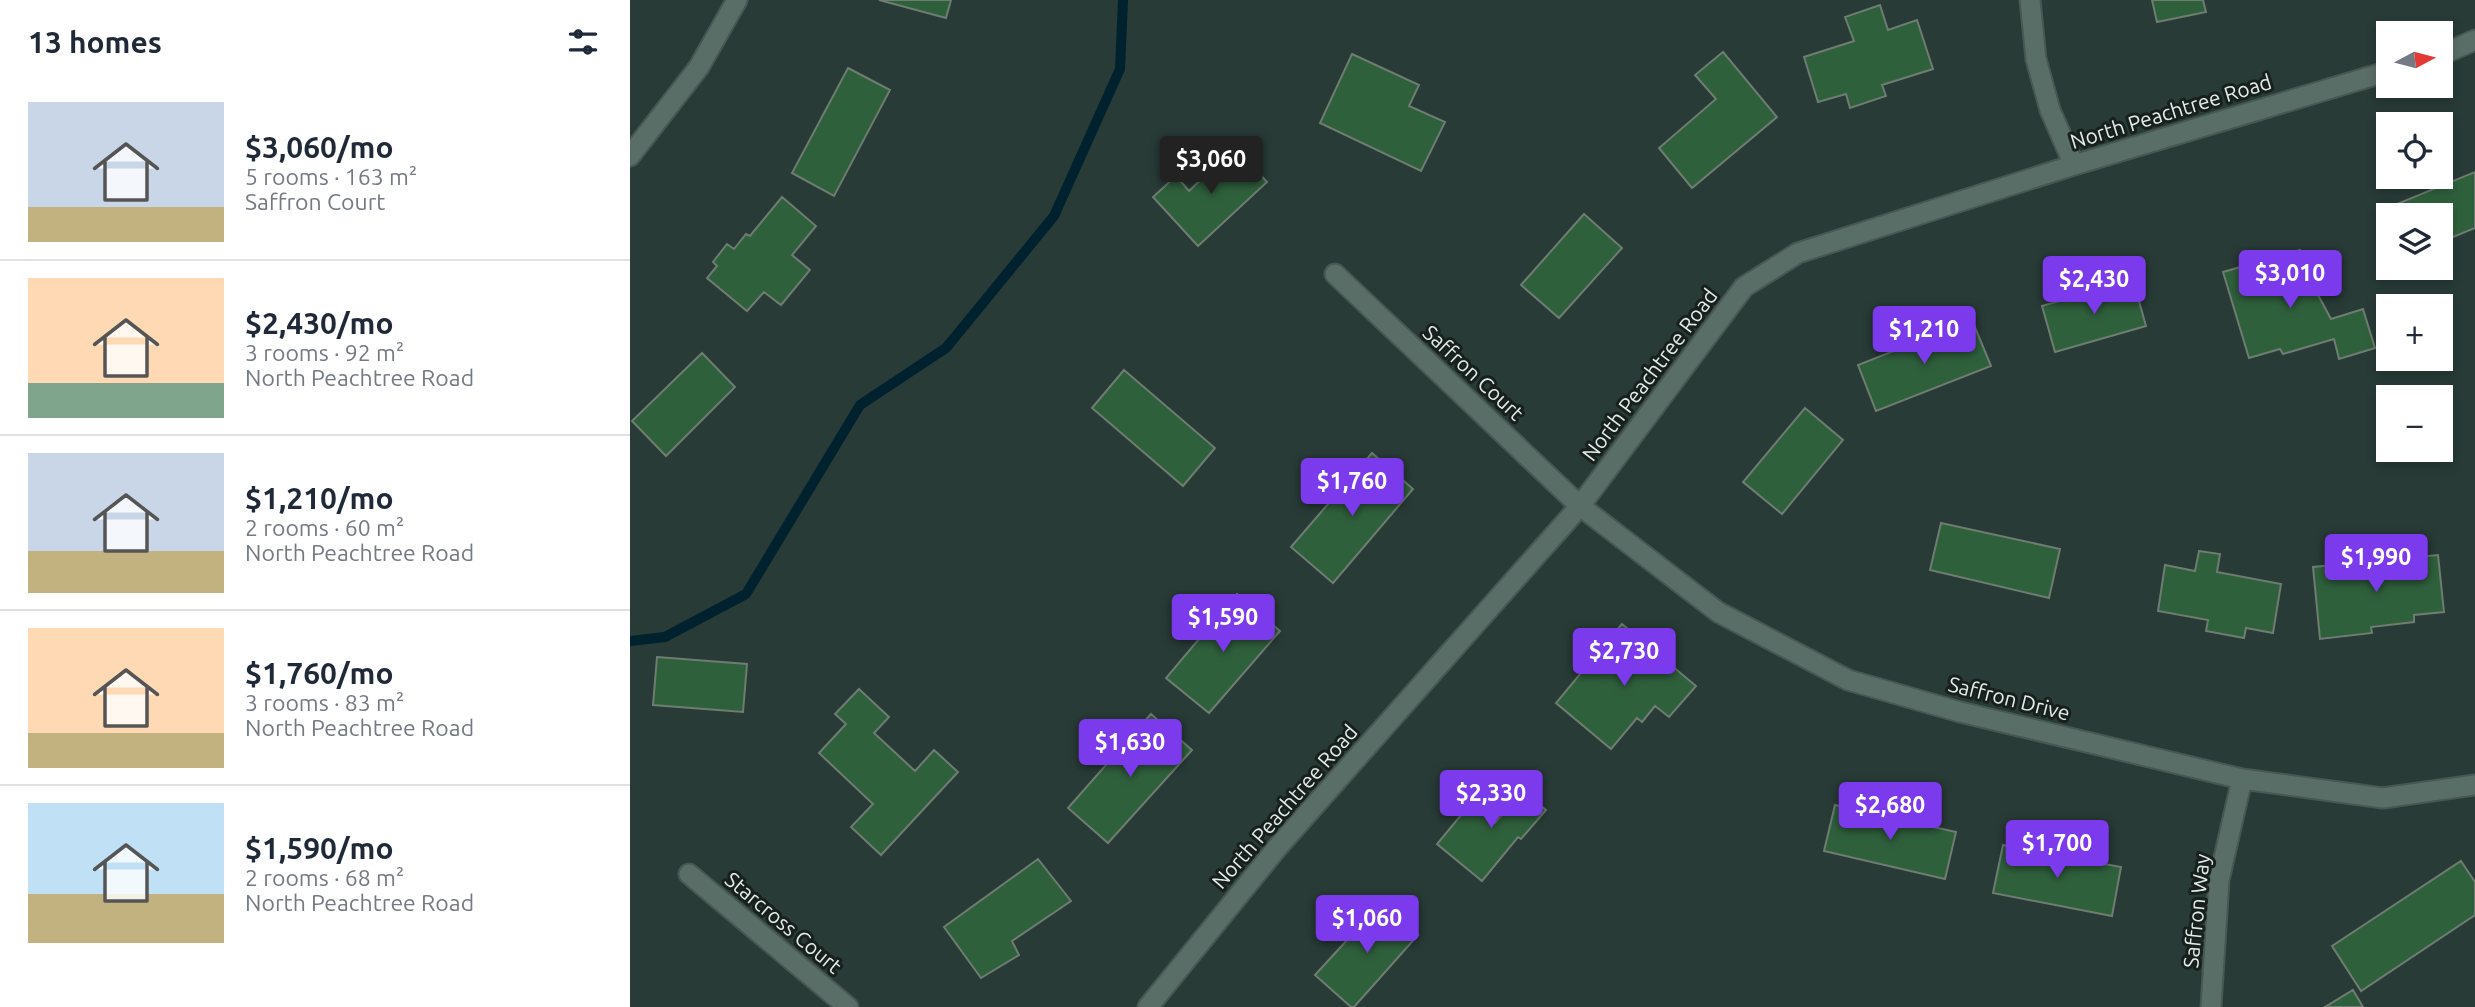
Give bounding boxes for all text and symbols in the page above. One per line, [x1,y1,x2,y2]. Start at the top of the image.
north arrow [2376,21,2454,98]
map controls [2376,21,2453,462]
icon: filters [564,23,602,61]
text: 13 homes [28,25,162,59]
street label: North Peachtree Road [2067,69,2274,153]
button: locate [2376,112,2453,189]
icon: home [84,130,168,214]
text: $3,060/mo [245,130,394,164]
pin: $3,060 [1154,136,1268,196]
text: $3,060 [1176,146,1246,171]
text: 5 rooms · 163 m² [245,164,417,189]
text: Saffron Court [245,189,385,214]
button: layers [2376,203,2453,280]
pin: $3,010 [2233,250,2347,310]
pin: $2,430 [2037,256,2151,316]
text: $3,010 [2255,260,2325,285]
text: $2,430 [2059,266,2129,291]
street label: North Peachtree Road [1577,284,1722,465]
button: + [2376,294,2453,371]
icon: home [84,306,168,390]
text: $2,430/mo [245,306,394,340]
pin: $1,210 [1867,306,1981,366]
text: $1,210 [1889,316,1959,341]
street label: Saffron Court [1419,320,1529,425]
text: 3 rooms · 92 m² [245,340,404,365]
text: North Peachtree Road [245,365,474,390]
button: − [2376,385,2453,462]
pin: $1,760 [1295,458,1409,518]
text: $1,760 [1317,468,1387,493]
icon: home [84,481,168,565]
text: $1,210/mo [245,481,394,515]
text: 2 rooms · 60 m² [245,515,404,540]
pin: $1,990 [2319,534,2433,594]
text: North Peachtree Road [245,540,474,565]
text: $1,990 [2341,544,2411,569]
pin: $1,590 [1166,594,1280,654]
text: $1,590 [1188,604,1258,629]
pin: $2,730 [1567,628,1681,688]
text: $2,730 [1589,638,1659,663]
icon: home [84,656,168,740]
text: $1,760/mo [245,656,394,690]
street label: Saffron Drive [1946,671,2073,725]
text: 3 rooms · 83 m² [245,690,404,715]
text: North Peachtree Road [245,715,474,740]
pin: $1,630 [1073,720,1187,779]
street label: North Peachtree Road [1207,720,1362,893]
text: $1,630 [1095,729,1165,754]
pin: $2,330 [1434,770,1548,830]
text: $2,330 [1456,780,1526,805]
pin: $2,680 [1833,782,1947,842]
text: $2,680 [1855,792,1925,817]
pin: $1,700 [2000,820,2114,880]
text: $1,700 [2022,830,2092,855]
icon: home [84,831,168,915]
text: $1,590/mo [245,831,394,865]
street label: Saffron Way [2178,853,2214,969]
text: 2 rooms · 68 m² [245,865,404,890]
street label: Starcross Court [721,867,847,978]
text: North Peachtree Road [245,890,474,915]
pin: $1,060 [1310,895,1424,955]
text: $1,060 [1332,905,1402,930]

